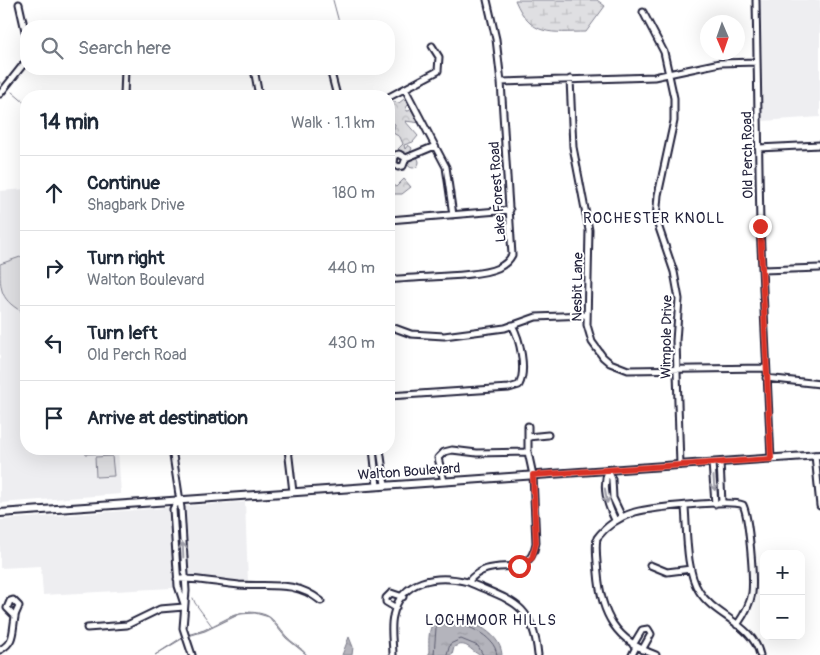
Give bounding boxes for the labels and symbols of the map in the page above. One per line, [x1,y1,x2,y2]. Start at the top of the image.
north arrow [700,15,745,60]
street label: Old Perch Road [738,111,757,199]
street label: Lake Forest Road [485,141,510,243]
district label: ROCHESTER KNOLL [583,209,725,228]
route end [749,215,772,238]
street label: Nesbit Lane [568,252,587,322]
street label: Wimpole Drive [657,295,676,379]
street label: Walton Boulevard [357,459,461,484]
one-way arrow [709,475,718,491]
one-way arrow [602,487,612,503]
one-way arrow [179,542,188,558]
route start [508,555,531,578]
district label: LOCHMOOR HILLS [425,611,557,630]

